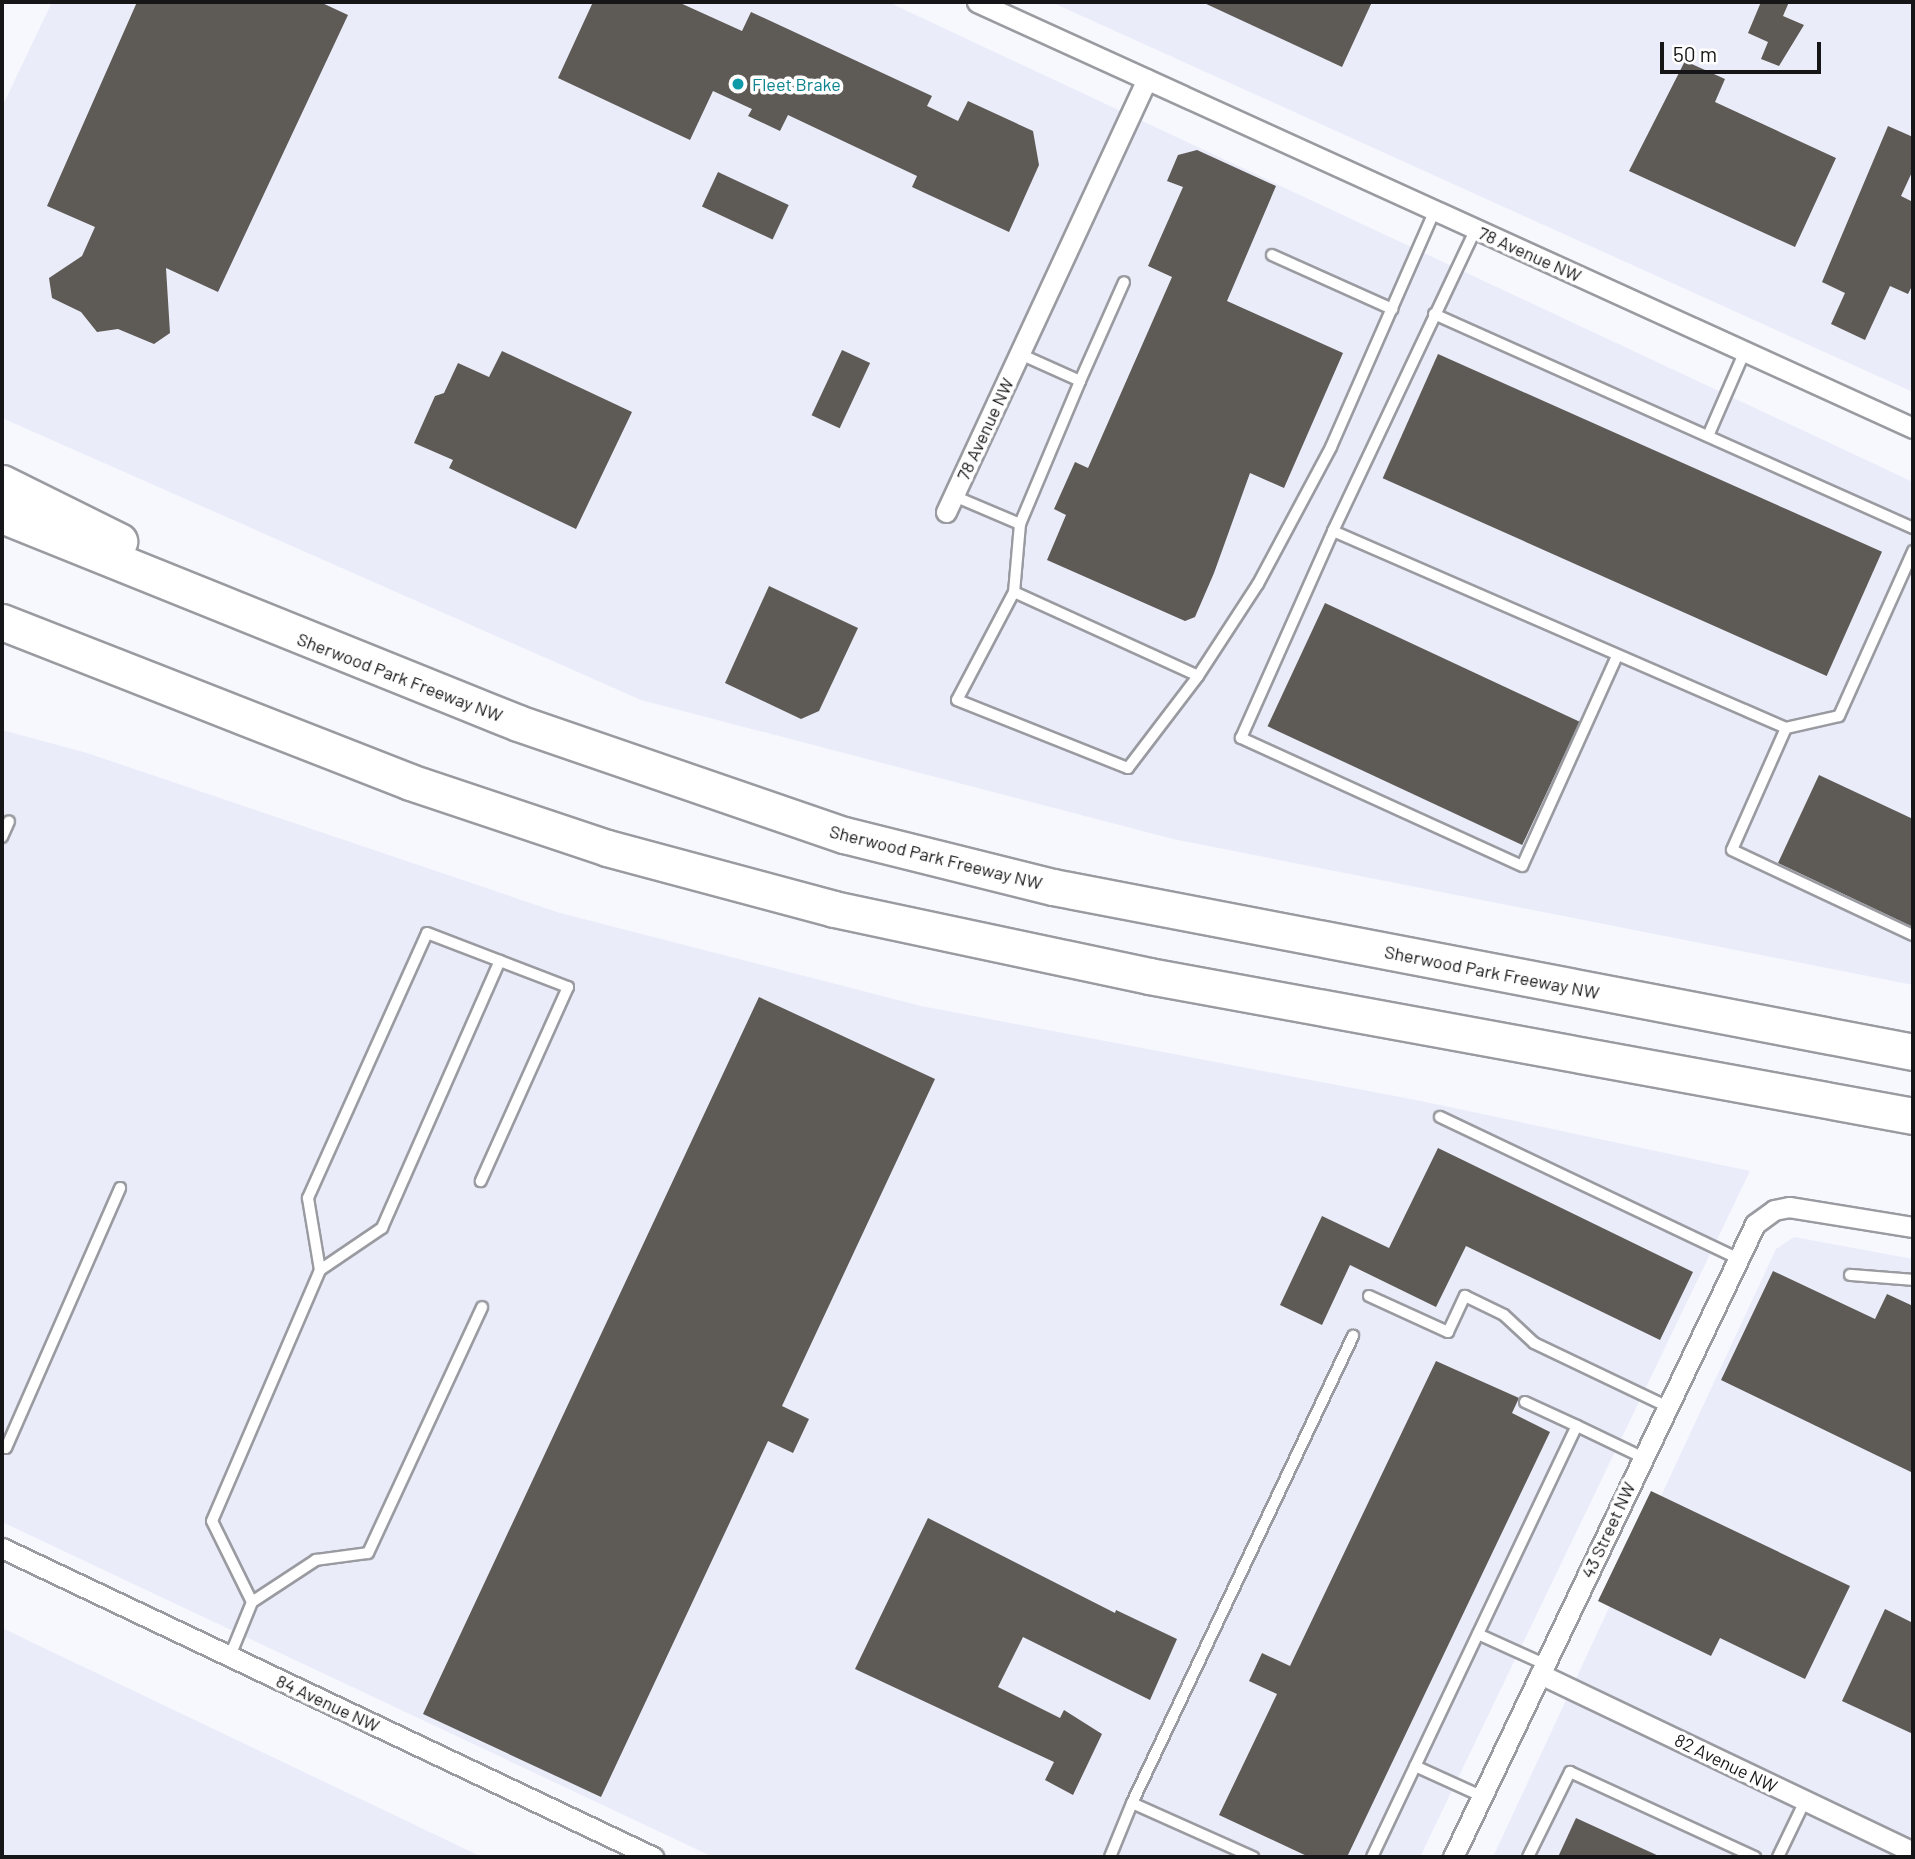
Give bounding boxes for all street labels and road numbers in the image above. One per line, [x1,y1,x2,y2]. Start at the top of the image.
street label: 78 Avenue NW [1475,222,1585,286]
street label: 78 Avenue NW [952,374,1018,484]
street label: Sherwood Park Freeway NW [294,628,506,726]
street label: Sherwood Park Freeway NW [827,820,1045,894]
street label: Sherwood Park Freeway NW [1383,941,1601,1003]
street label: 43 Street NW [1576,1479,1640,1581]
street label: 84 Avenue NW [273,1670,383,1736]
street label: 82 Avenue NW [1671,1729,1781,1797]

